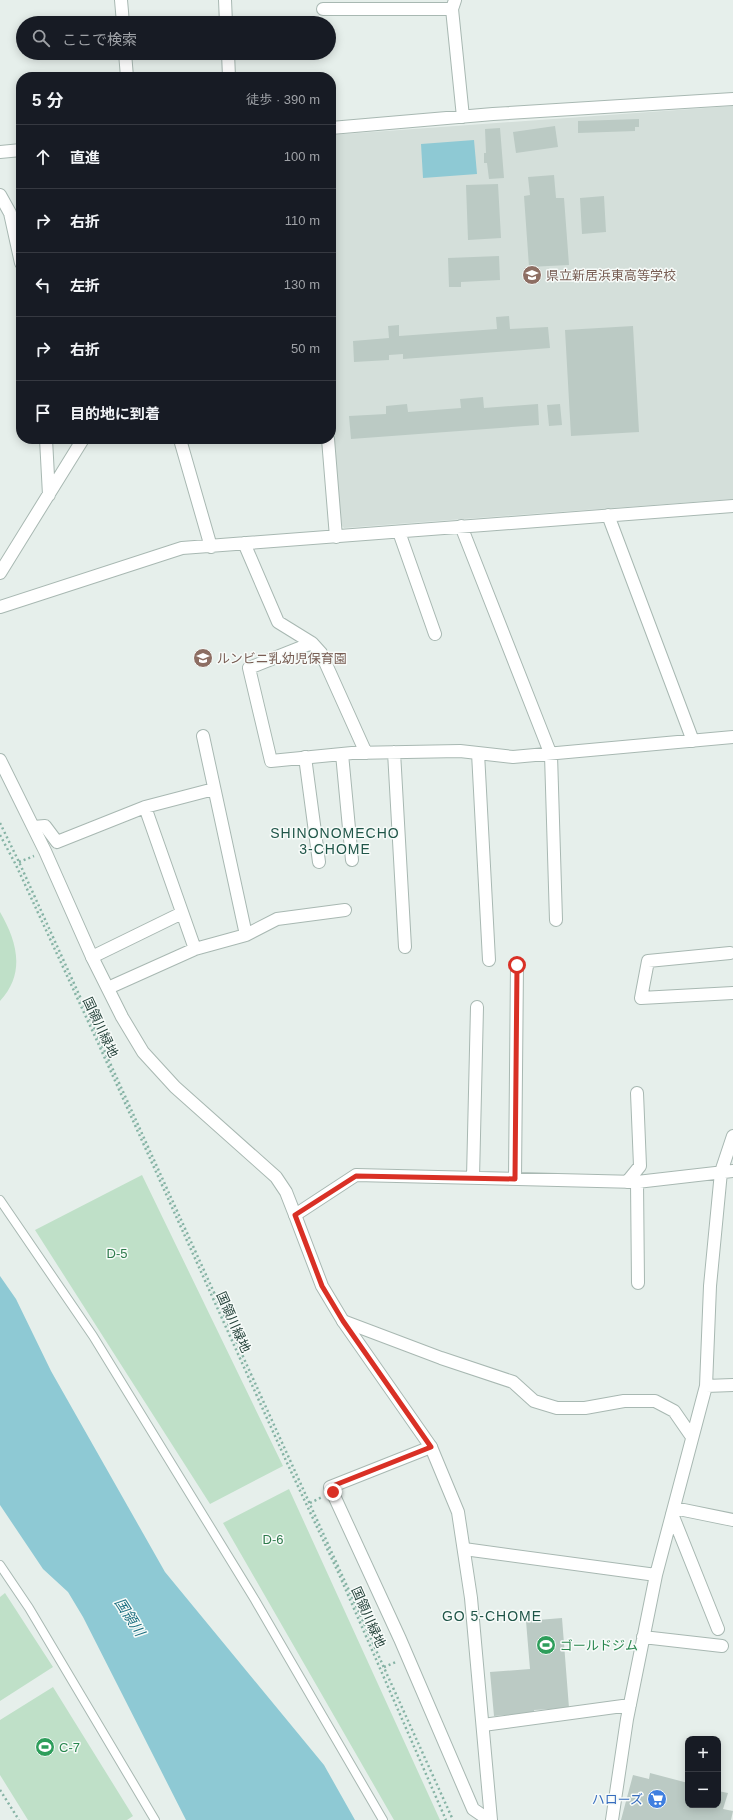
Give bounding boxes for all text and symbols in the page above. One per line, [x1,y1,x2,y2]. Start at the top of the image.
search box [16,16,336,60]
icon: search [30,27,52,49]
text: ここで検索 [62,31,137,48]
text: 5 分 [32,91,63,110]
text: 徒歩 · 390 m [246,92,320,107]
icon: ahead [32,146,54,168]
text: 直進 [70,149,100,166]
text: 100 m [284,149,320,164]
icon: right [32,210,54,232]
text: 右折 [70,213,100,230]
text: 110 m [285,213,320,228]
school or university icon: 県立新居浜東高等学校 [521,264,543,286]
place label: 県立新居浜東高等学校 [546,268,676,283]
icon: left [32,274,54,296]
text: 左折 [70,277,100,294]
text: 130 m [284,277,320,292]
icon: right [32,338,54,360]
text: 右折 [70,341,100,358]
text: 50 m [291,341,320,356]
icon: arrive [32,402,54,424]
text: 目的地に到着 [70,405,160,422]
school or university icon: ルンビニ乳幼児保育園 [192,647,214,669]
place label: ルンビニ乳幼児保育園 [217,651,347,666]
district label: SHINONOMECHO 3-CHOME [270,825,400,857]
route start [508,956,526,974]
street label: 国領川緑地 [80,995,121,1060]
park label: D-5 [107,1246,127,1261]
street label: 国領川緑地 [213,1289,254,1355]
route end [324,1483,342,1501]
park label: D-6 [263,1532,283,1547]
street label: 国領川緑地 [348,1584,389,1650]
water label: 国領川 [112,1595,149,1641]
district label: GO 5-CHOME [442,1608,542,1624]
sports icon: ゴールドジム [535,1634,557,1656]
place label: ゴールドジム [560,1638,638,1653]
sports icon: C-7 [34,1736,56,1758]
map controls [685,1736,721,1808]
button: + [685,1736,721,1772]
place label: C-7 [59,1740,80,1755]
button: − [685,1772,721,1808]
supermarket icon: ハローズ [646,1788,668,1810]
place label: ハローズ [592,1792,643,1807]

